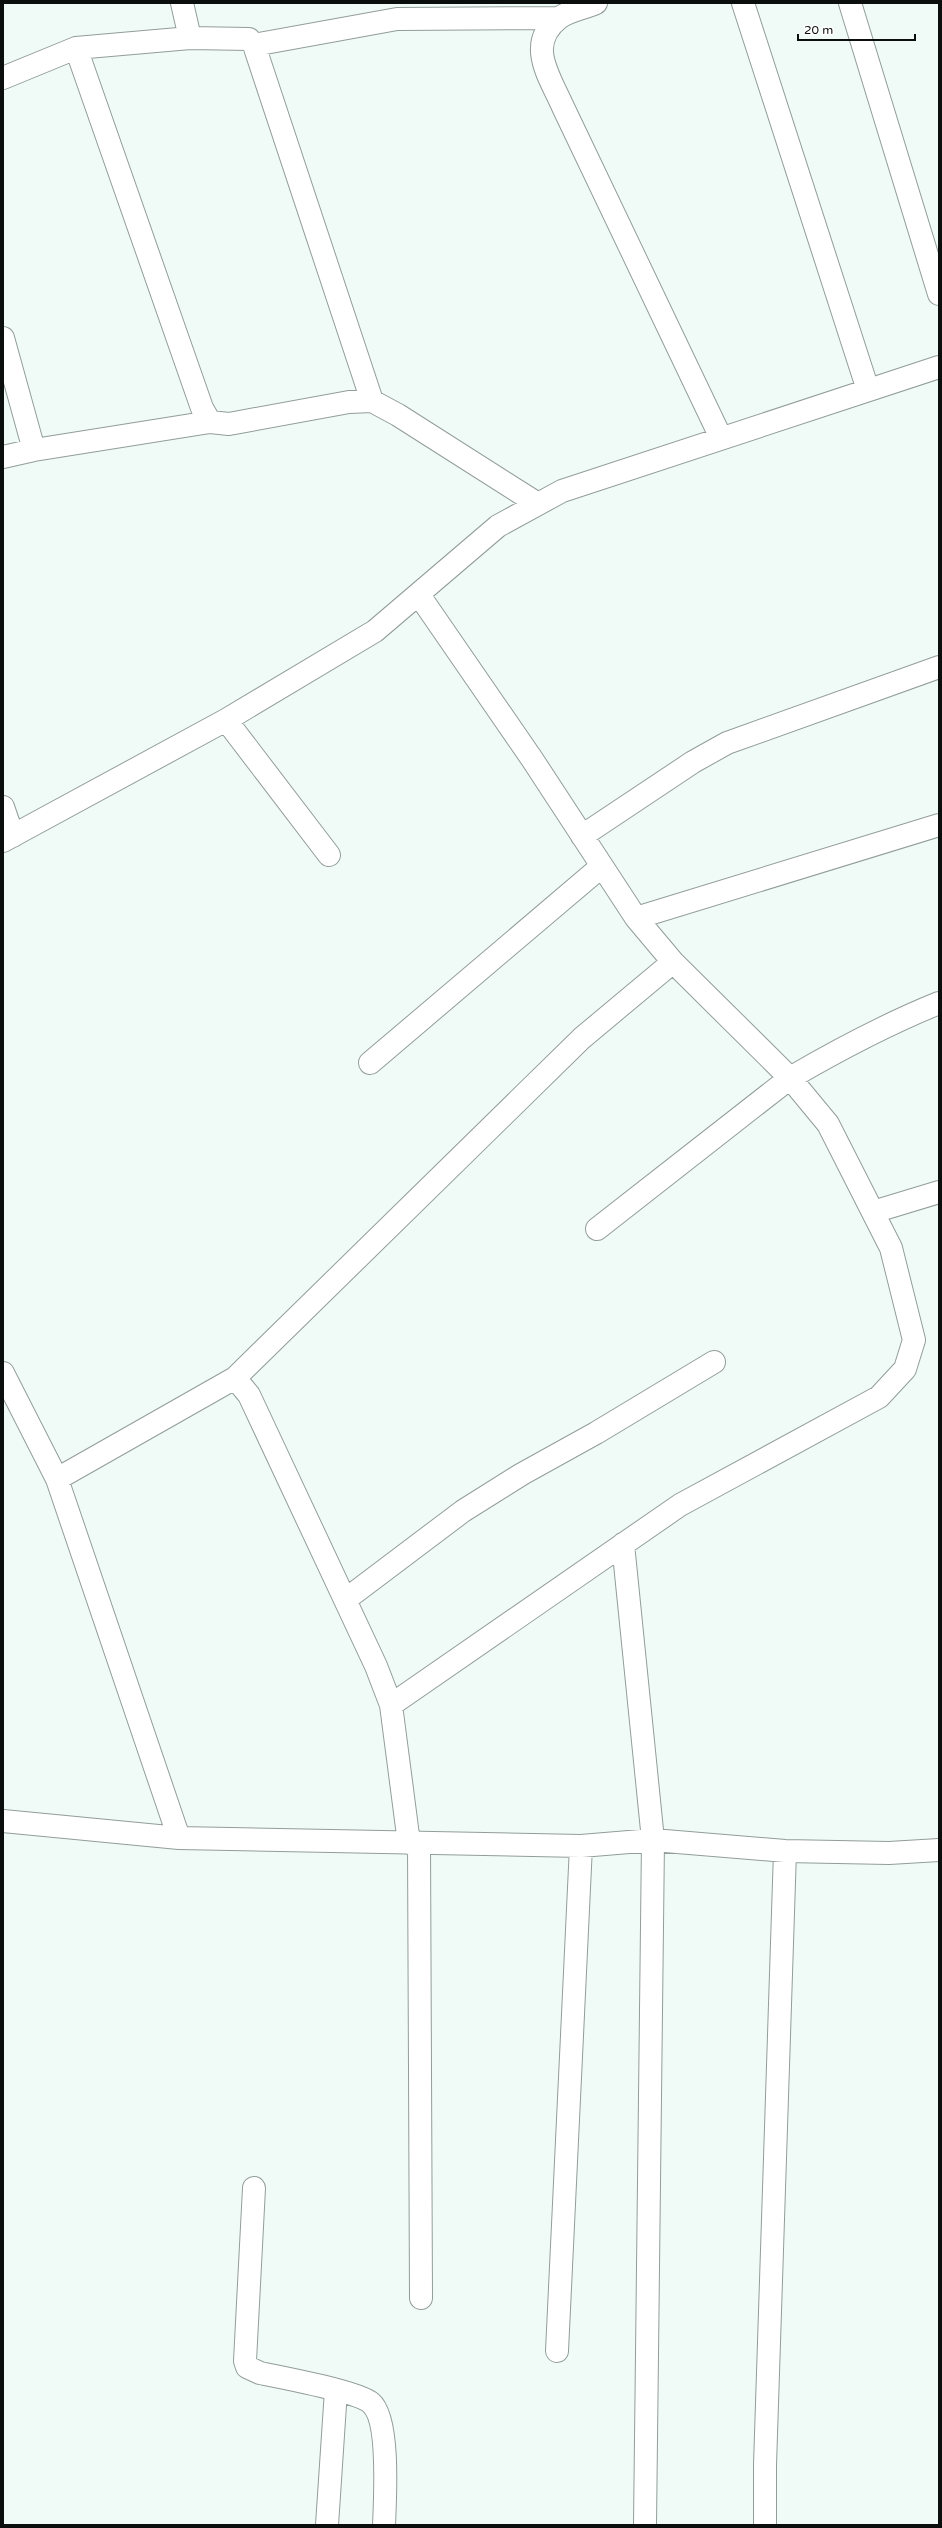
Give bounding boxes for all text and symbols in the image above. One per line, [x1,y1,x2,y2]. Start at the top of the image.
scale bar [798,16,915,42]
text: 20 m [804,23,833,37]

